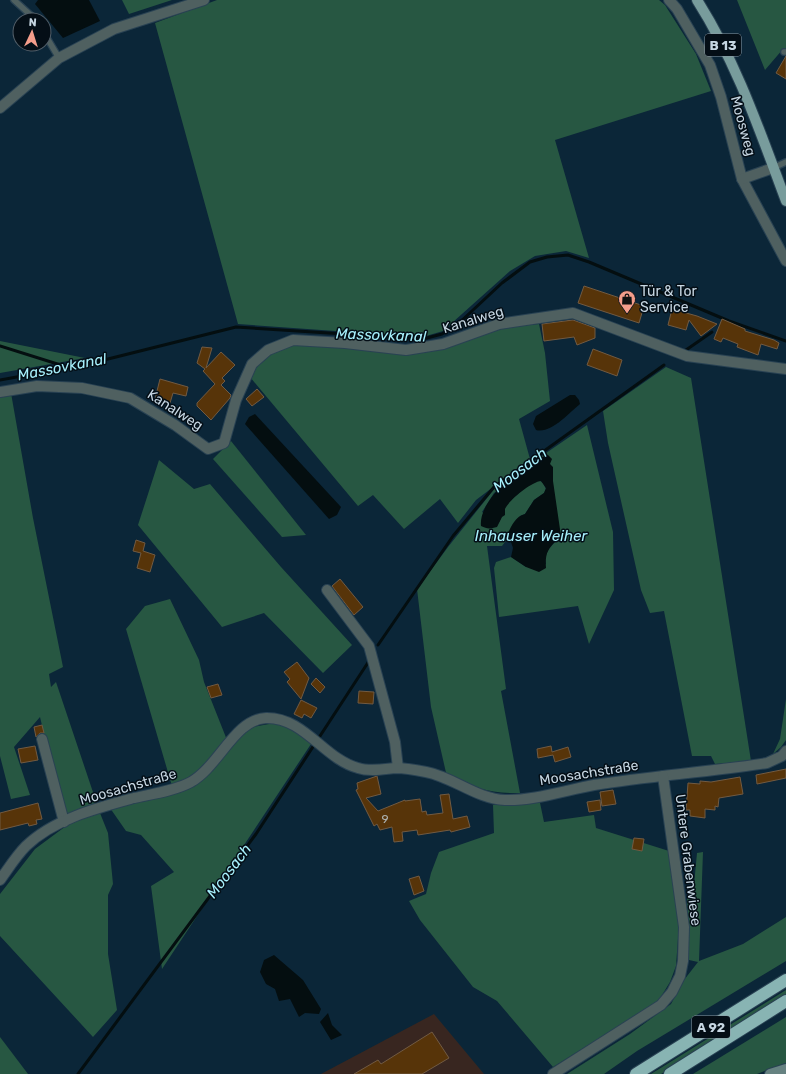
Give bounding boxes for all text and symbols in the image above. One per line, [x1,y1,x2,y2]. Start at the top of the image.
north arrow [12,12,52,52]
text: N [28,16,37,29]
road number: B 13 [705,34,741,56]
street label: Moosweg [727,94,759,158]
place label: Tür & Tor Service [640,283,697,316]
shop icon: Tür & Tor Service [617,289,637,314]
street label: Kanalweg [440,303,506,337]
water label: Massovkanal [335,324,427,346]
water label: Massovkanal [16,349,109,384]
street label: Kanalweg [144,386,206,434]
water label: Moosach [489,444,551,496]
water label: Inhauser Weiher [475,527,588,545]
street label: Moosachstraße [538,757,640,789]
street label: Moosachstraße [78,765,179,809]
street label: Untere Grabenwiese [671,793,705,927]
house number: 9 [381,812,389,826]
water label: Moosach [203,840,255,902]
road number: A 92 [692,1016,730,1038]

